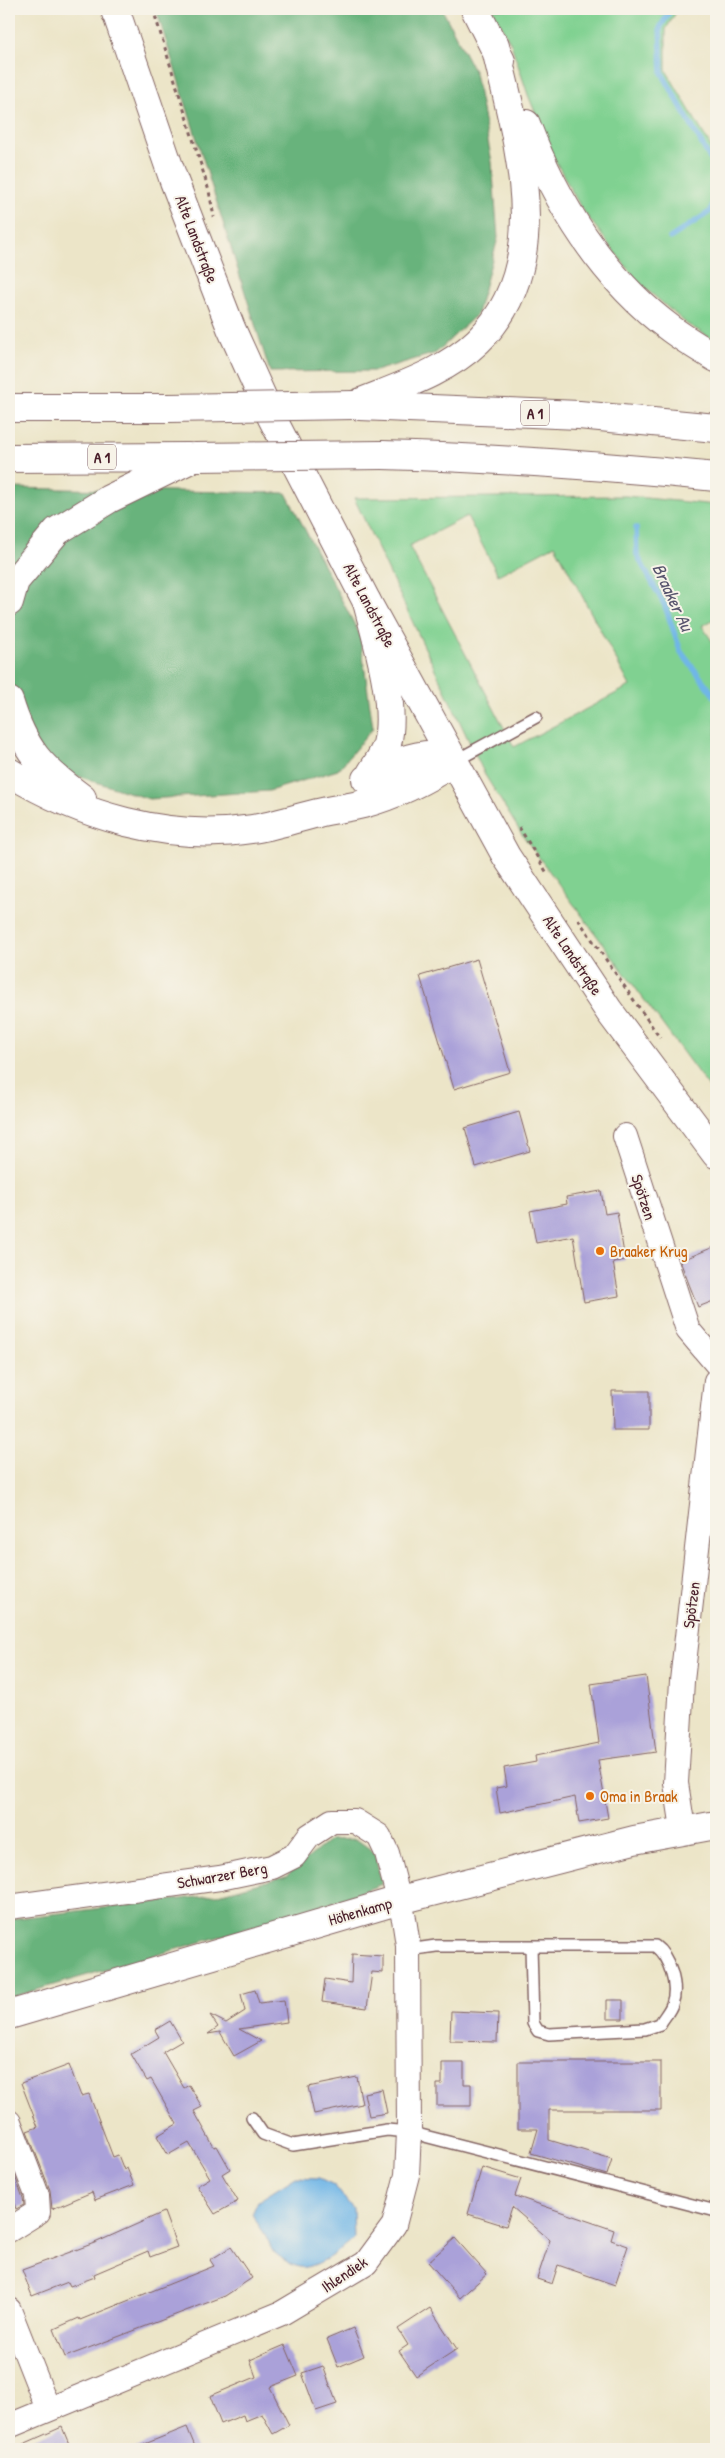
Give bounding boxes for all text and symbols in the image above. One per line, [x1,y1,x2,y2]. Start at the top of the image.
street label: Alte Landstraße [170,192,224,287]
road number: A 1 [521,400,549,426]
road number: A 1 [88,444,116,470]
street label: Alte Landstraße [339,559,402,651]
water label: Braaker Au [646,559,700,636]
street label: Alte Landstraße [538,911,608,1000]
street label: Spötzen [626,1171,662,1223]
place label: Braaker Krug [610,1240,688,1262]
marker: Braaker Krug [594,1245,606,1257]
street label: Spötzen [677,1581,705,1629]
place label: Oma in Braak [600,1785,678,1807]
marker: Oma in Braak [584,1790,596,1802]
street label: Schwarzer Berg [175,1856,269,1894]
street label: Höhenkamp [326,1891,394,1931]
street label: Ihlendiek [317,2250,372,2297]

